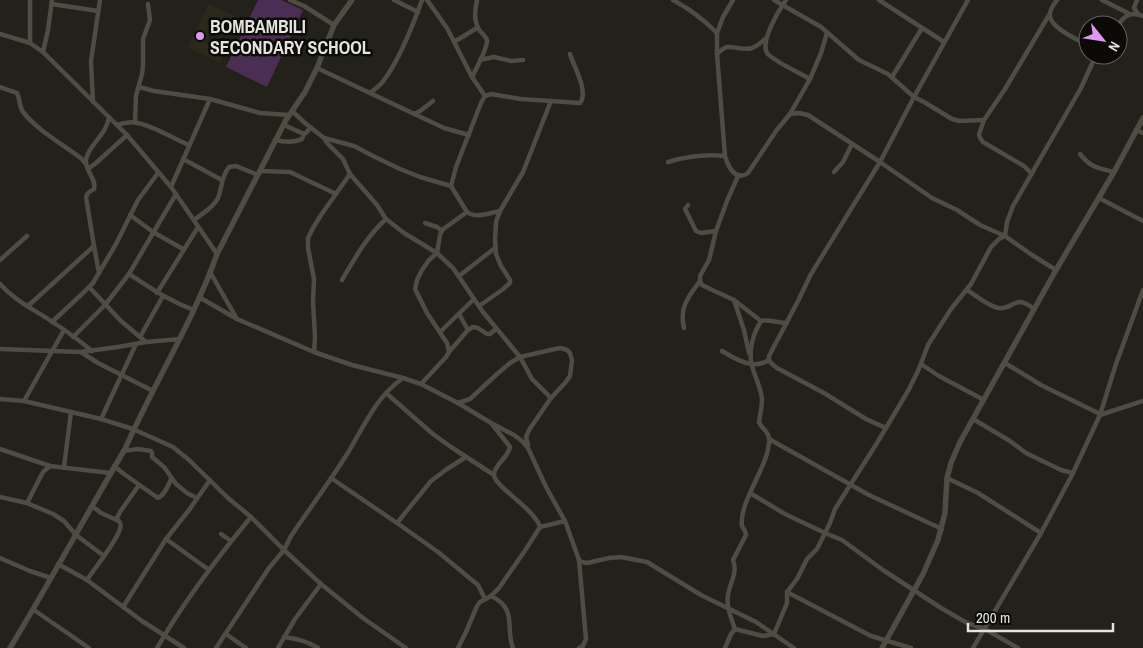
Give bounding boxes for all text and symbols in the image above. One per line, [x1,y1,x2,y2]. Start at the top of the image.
place label: BOMBAMBILI SECONDARY SCHOOL [210,14,371,60]
north arrow [1078,15,1128,65]
marker: BOMBAMBILI SECONDARY SCHOOL [194,30,206,42]
text: N [1104,38,1124,55]
scale bar [968,600,1113,632]
text: 200 m [976,607,1010,628]

